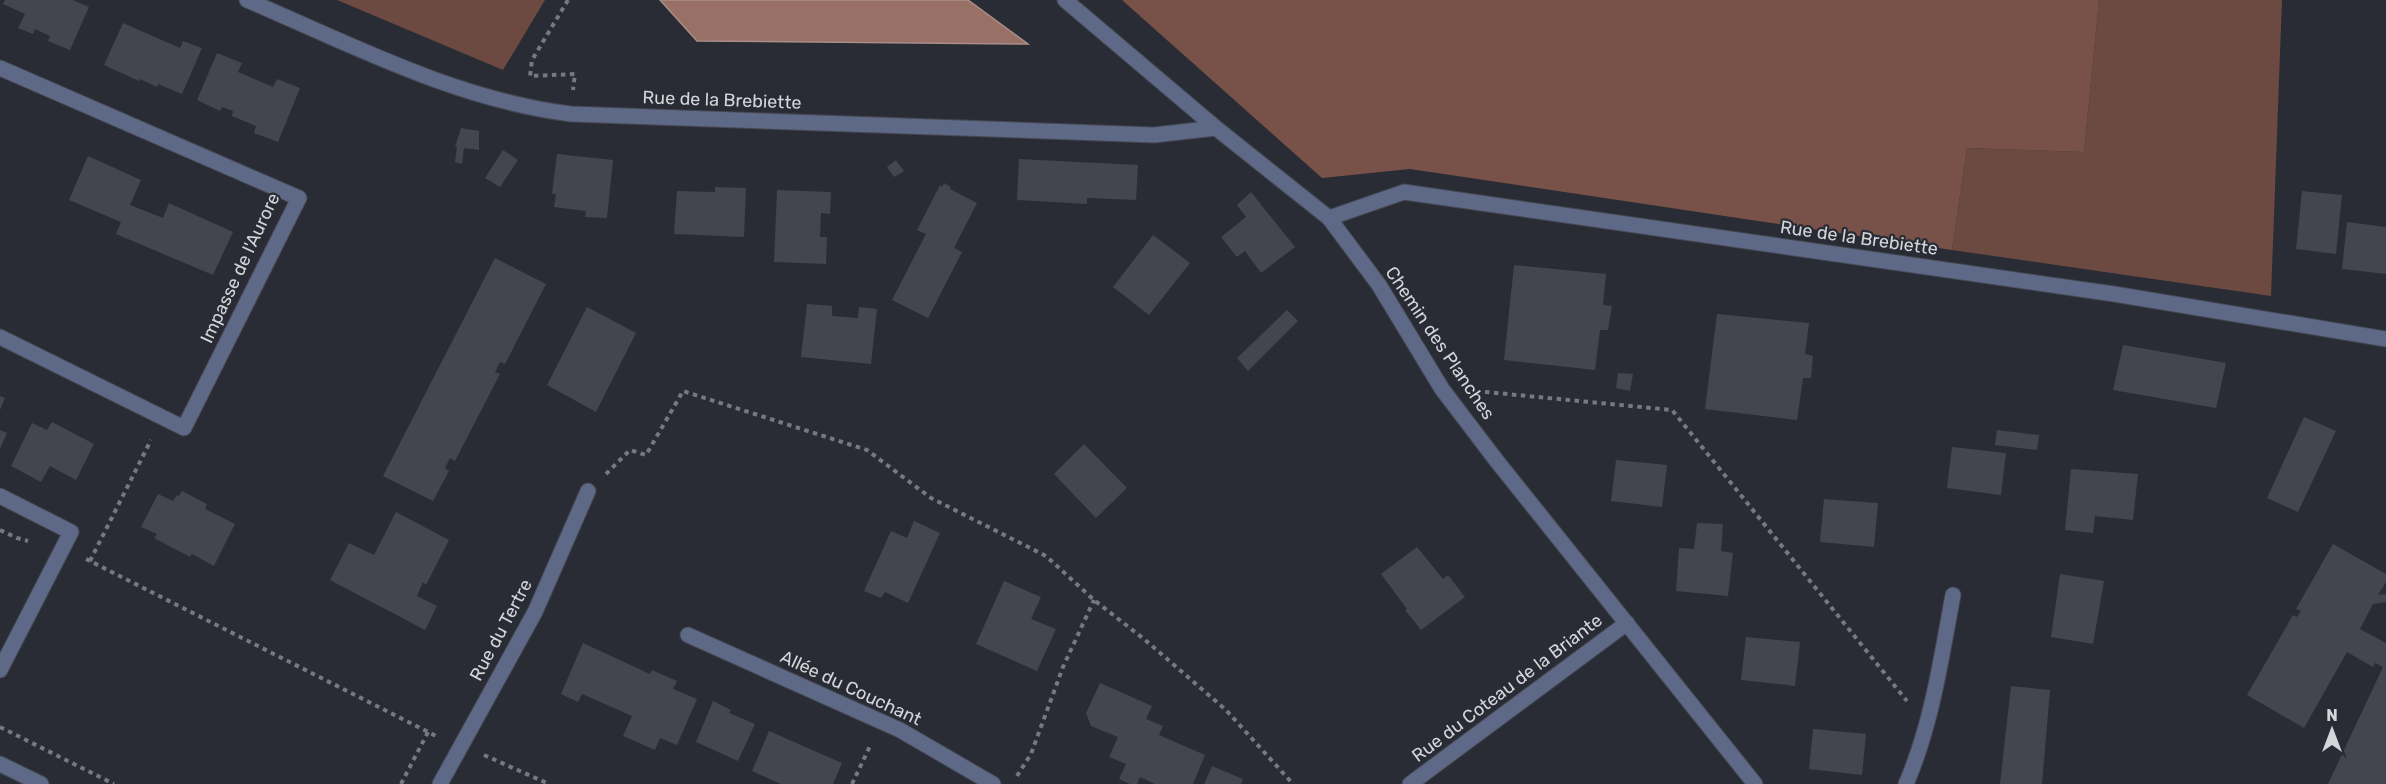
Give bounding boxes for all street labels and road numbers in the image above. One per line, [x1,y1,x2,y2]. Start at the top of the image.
street label: Rue de la Brebiette [642,86,802,114]
street label: Impasse de l'Aurore [196,189,284,347]
street label: Rue de la Brebiette [1779,216,1939,260]
street label: Chemin des Planches [1381,262,1499,424]
street label: Rue du Tertre [465,575,537,685]
street label: Rue du Coteau de la Briante [1408,609,1606,767]
street label: Allée du Couchant [777,646,925,730]

